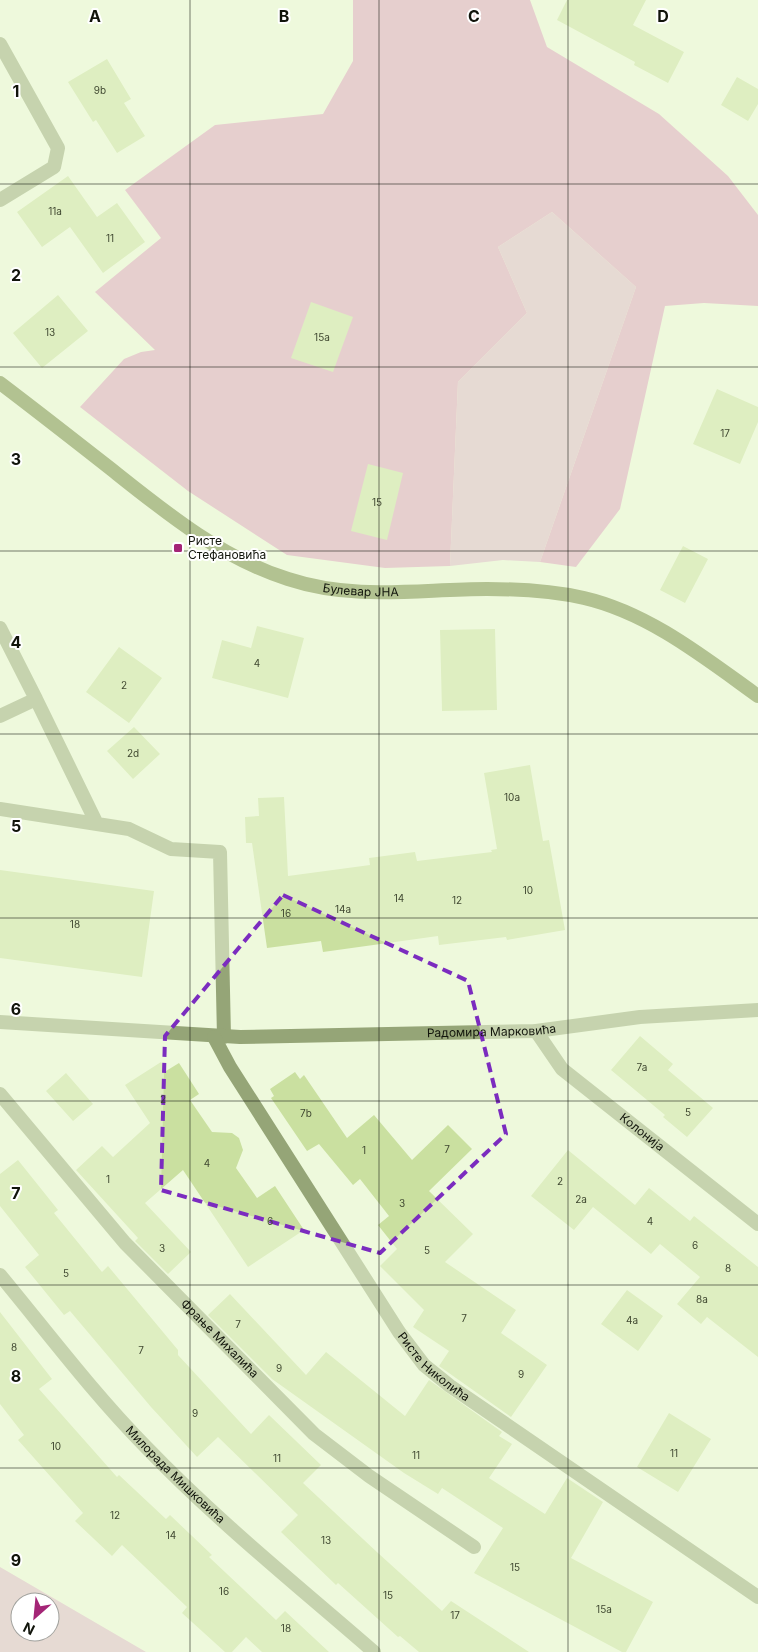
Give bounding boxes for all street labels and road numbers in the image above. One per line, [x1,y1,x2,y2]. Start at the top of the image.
street label: Булевар ЈНА [322,580,399,599]
street label: Радомира Марковића [427,1020,557,1040]
street label: Колонија [617,1110,668,1154]
street label: Фрање Михалића [178,1296,262,1381]
street label: Ристе Николића [395,1329,473,1404]
street label: Милорада Мишковића [123,1423,228,1526]

